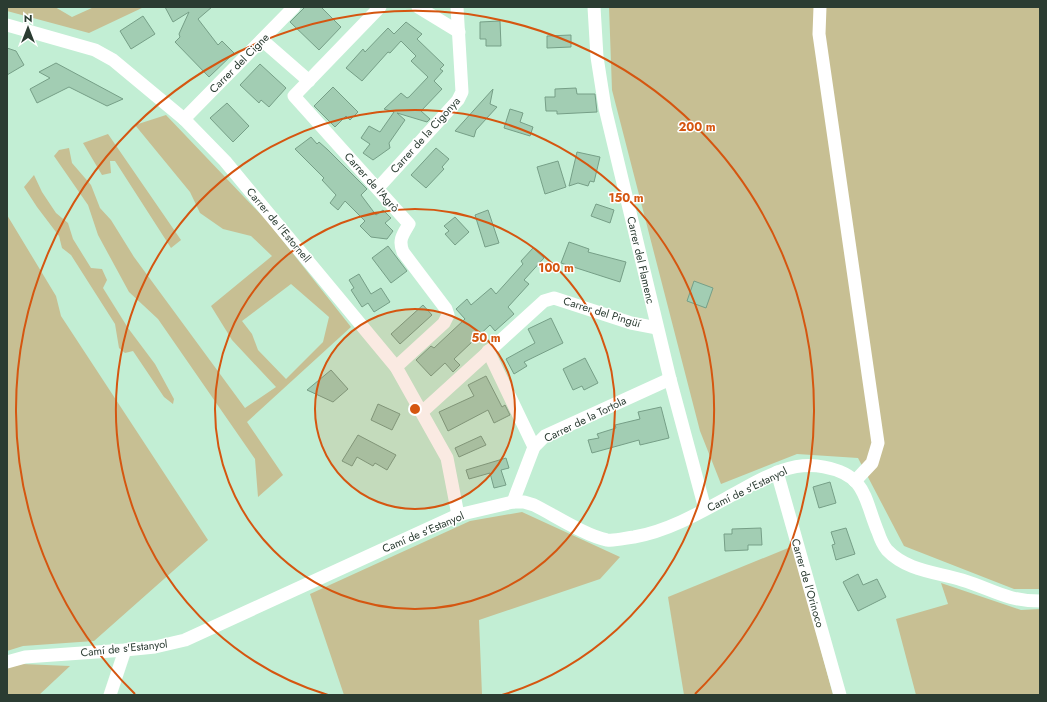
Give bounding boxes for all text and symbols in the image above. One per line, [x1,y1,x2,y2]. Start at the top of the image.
north arrow [8,8,48,48]
text: N [24,10,32,26]
street label: Carrer del Cigne [205,29,273,97]
street label: Carrer de la Cigonya [386,93,464,177]
text: 200 m [678,118,716,136]
street label: Carrer de l'Agrò [341,149,403,215]
street label: Carrer de l'Estornell [243,184,315,266]
text: 150 m [608,189,644,207]
street label: Carrer del Flamenc [623,215,659,305]
text: 100 m [538,259,574,277]
street label: Carrer del Pingüí [561,293,644,332]
text: 50 m [471,329,501,347]
street label: Carrer de la Tortola [541,392,629,446]
centre of rings [408,402,422,416]
street label: Camí de s'Estanyol [704,463,790,515]
street label: Camí de s'Estanyol [380,508,466,556]
street label: Carrer de l'Orinoco [788,537,828,629]
street label: Camí de s'Estanyol [80,635,168,661]

